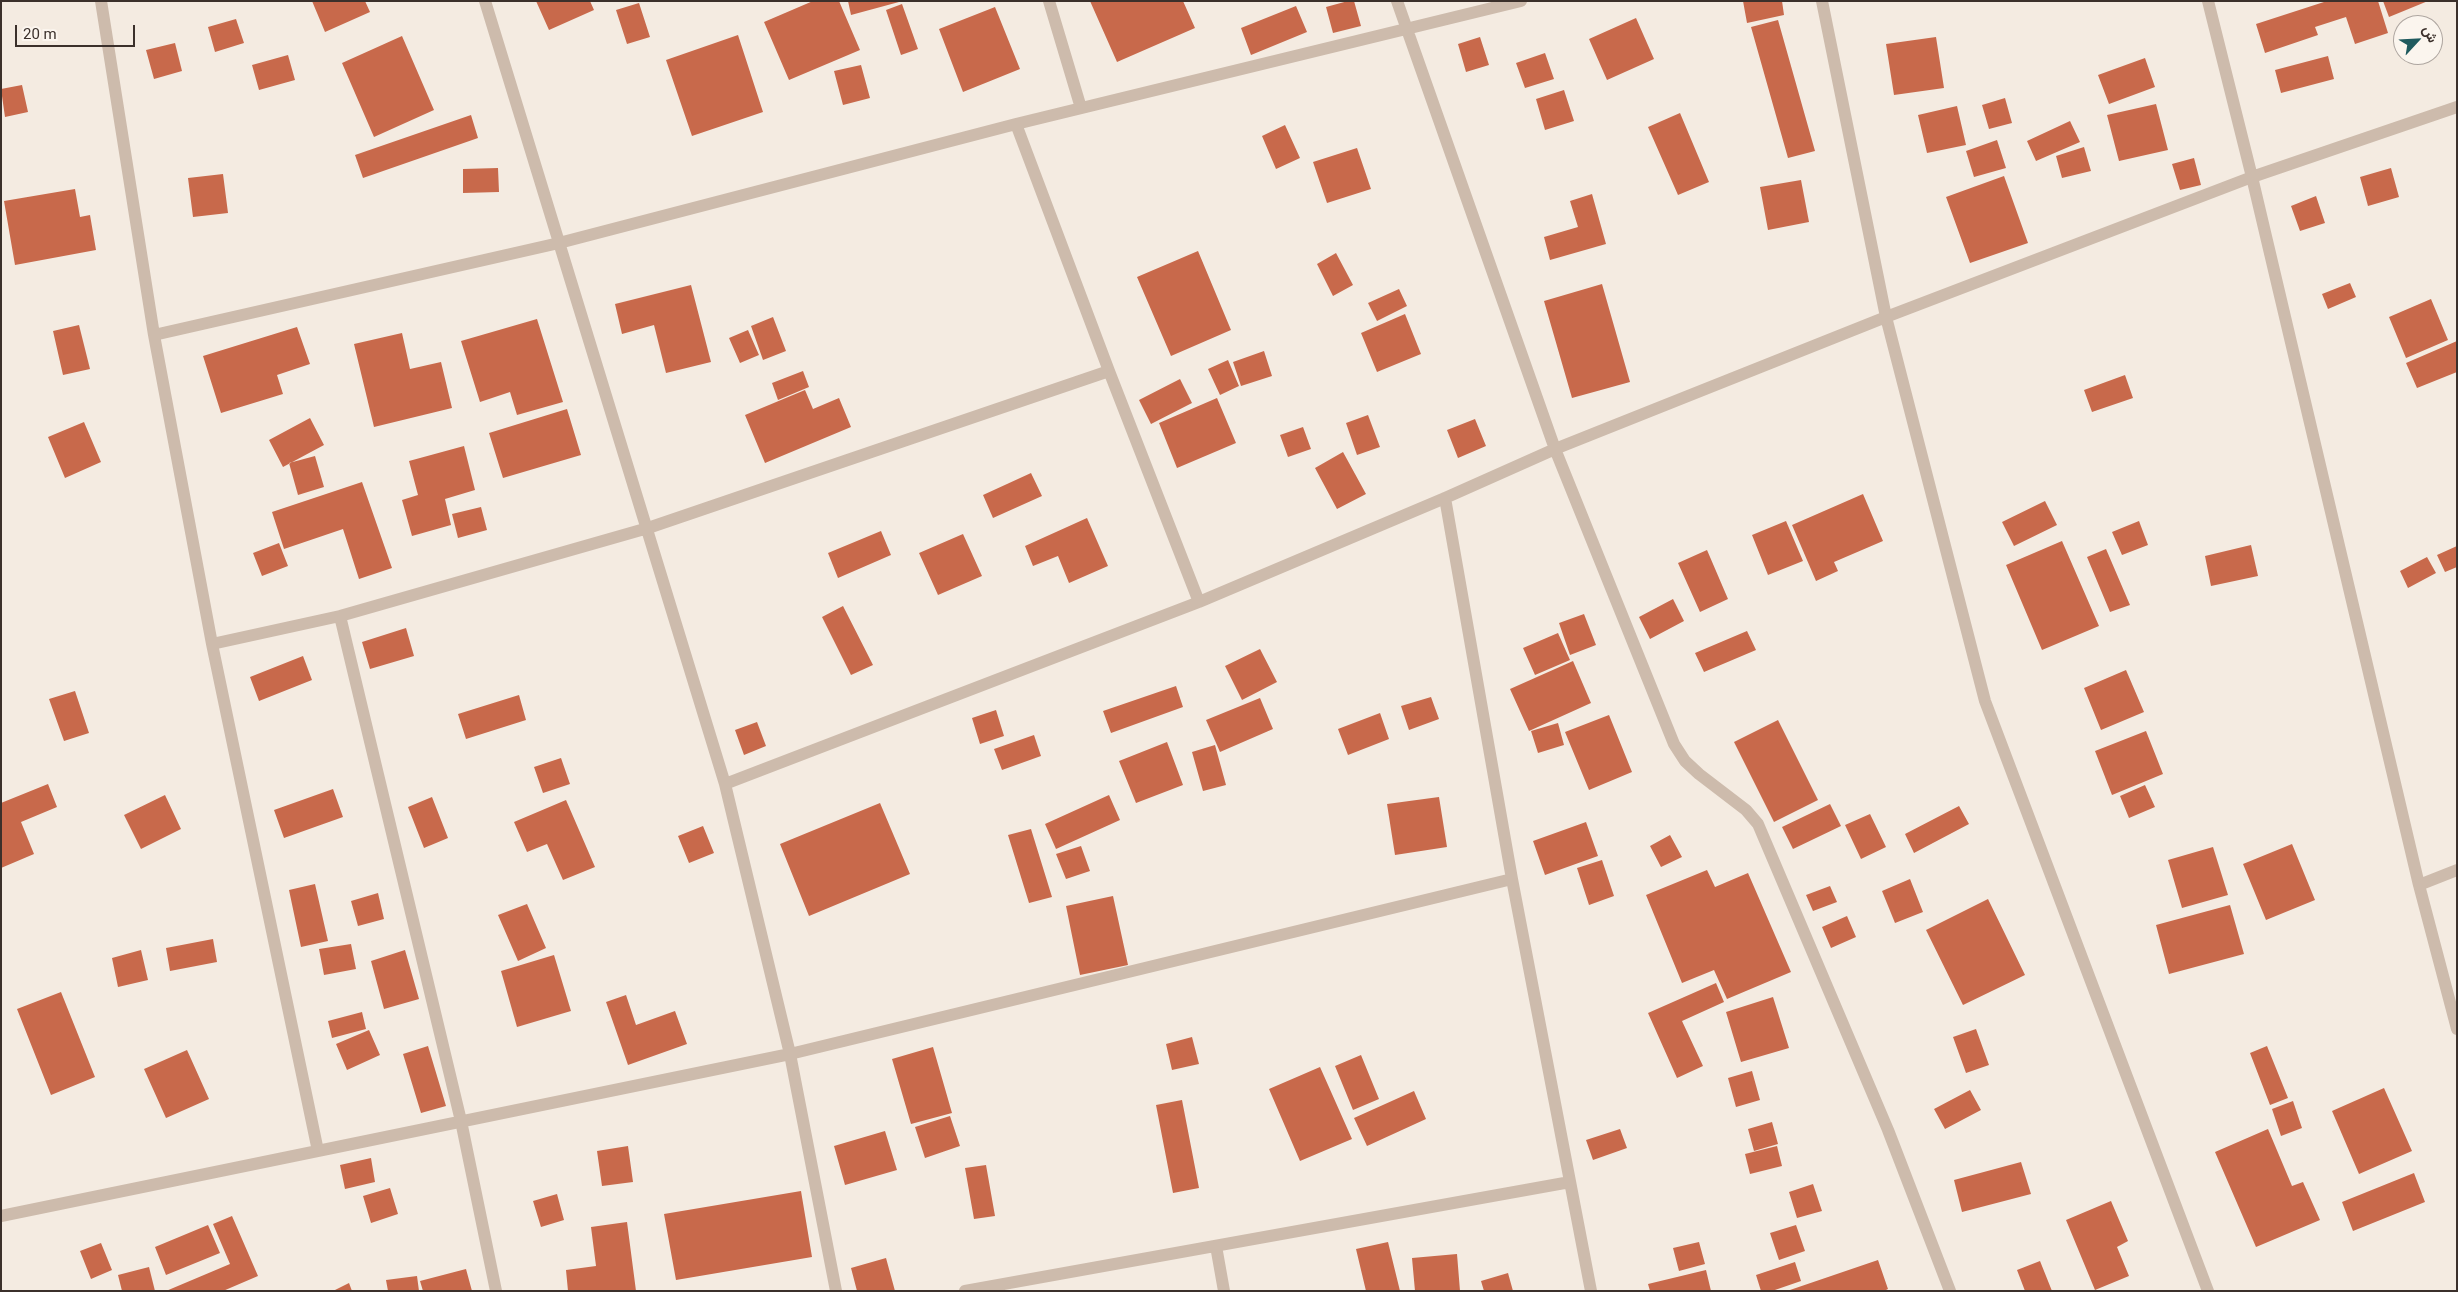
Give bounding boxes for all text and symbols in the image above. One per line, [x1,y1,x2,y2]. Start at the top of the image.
scale bar [18,15,138,47]
north arrow [2393,15,2443,65]
text: ش [2420,23,2441,45]
text: 20 m [23,25,57,43]

